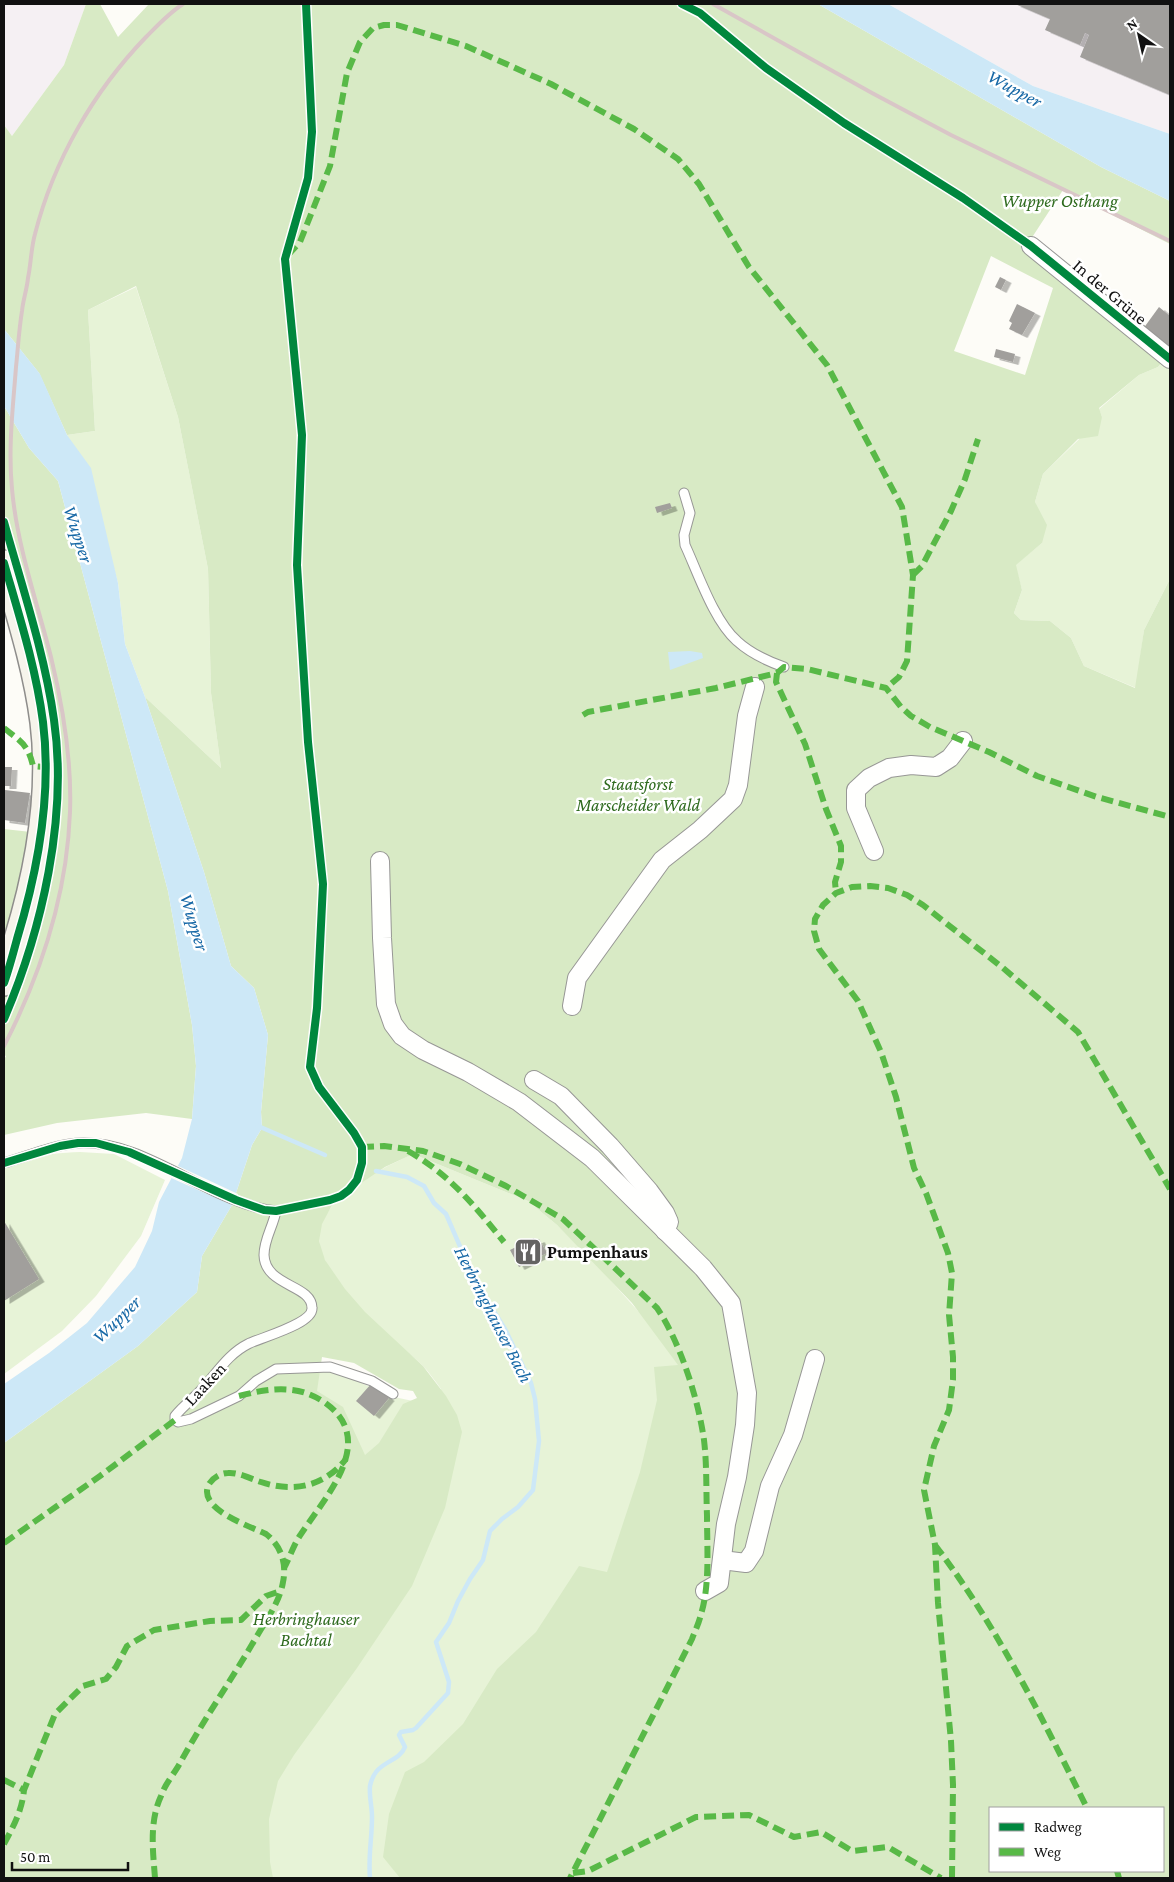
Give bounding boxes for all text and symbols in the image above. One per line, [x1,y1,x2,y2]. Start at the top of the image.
north arrow [1114,10,1164,60]
text: N [1123,15,1141,34]
water label: Wupper [984,65,1047,112]
park label: Wupper Osthang [1002,191,1119,211]
street label: In der Grüne [1069,255,1151,329]
water label: Wupper [60,503,98,566]
park label: Staatsforst Marscheider Wald [575,774,700,815]
water label: Wupper [176,891,214,954]
restaurant icon: Pumpenhaus [513,1237,543,1267]
water label: Herbringhauser Bach [450,1242,537,1386]
place label: Pumpenhaus [547,1242,648,1262]
water label: Wupper [88,1291,146,1347]
street label: Laaken [180,1358,230,1410]
park label: Herbringhauser Bachtal [253,1609,360,1650]
legend [989,1807,1164,1872]
text: Radweg [1034,1819,1082,1836]
scale bar [12,1840,129,1872]
text: Weg [1034,1844,1061,1861]
text: 50 m [20,1849,50,1865]

